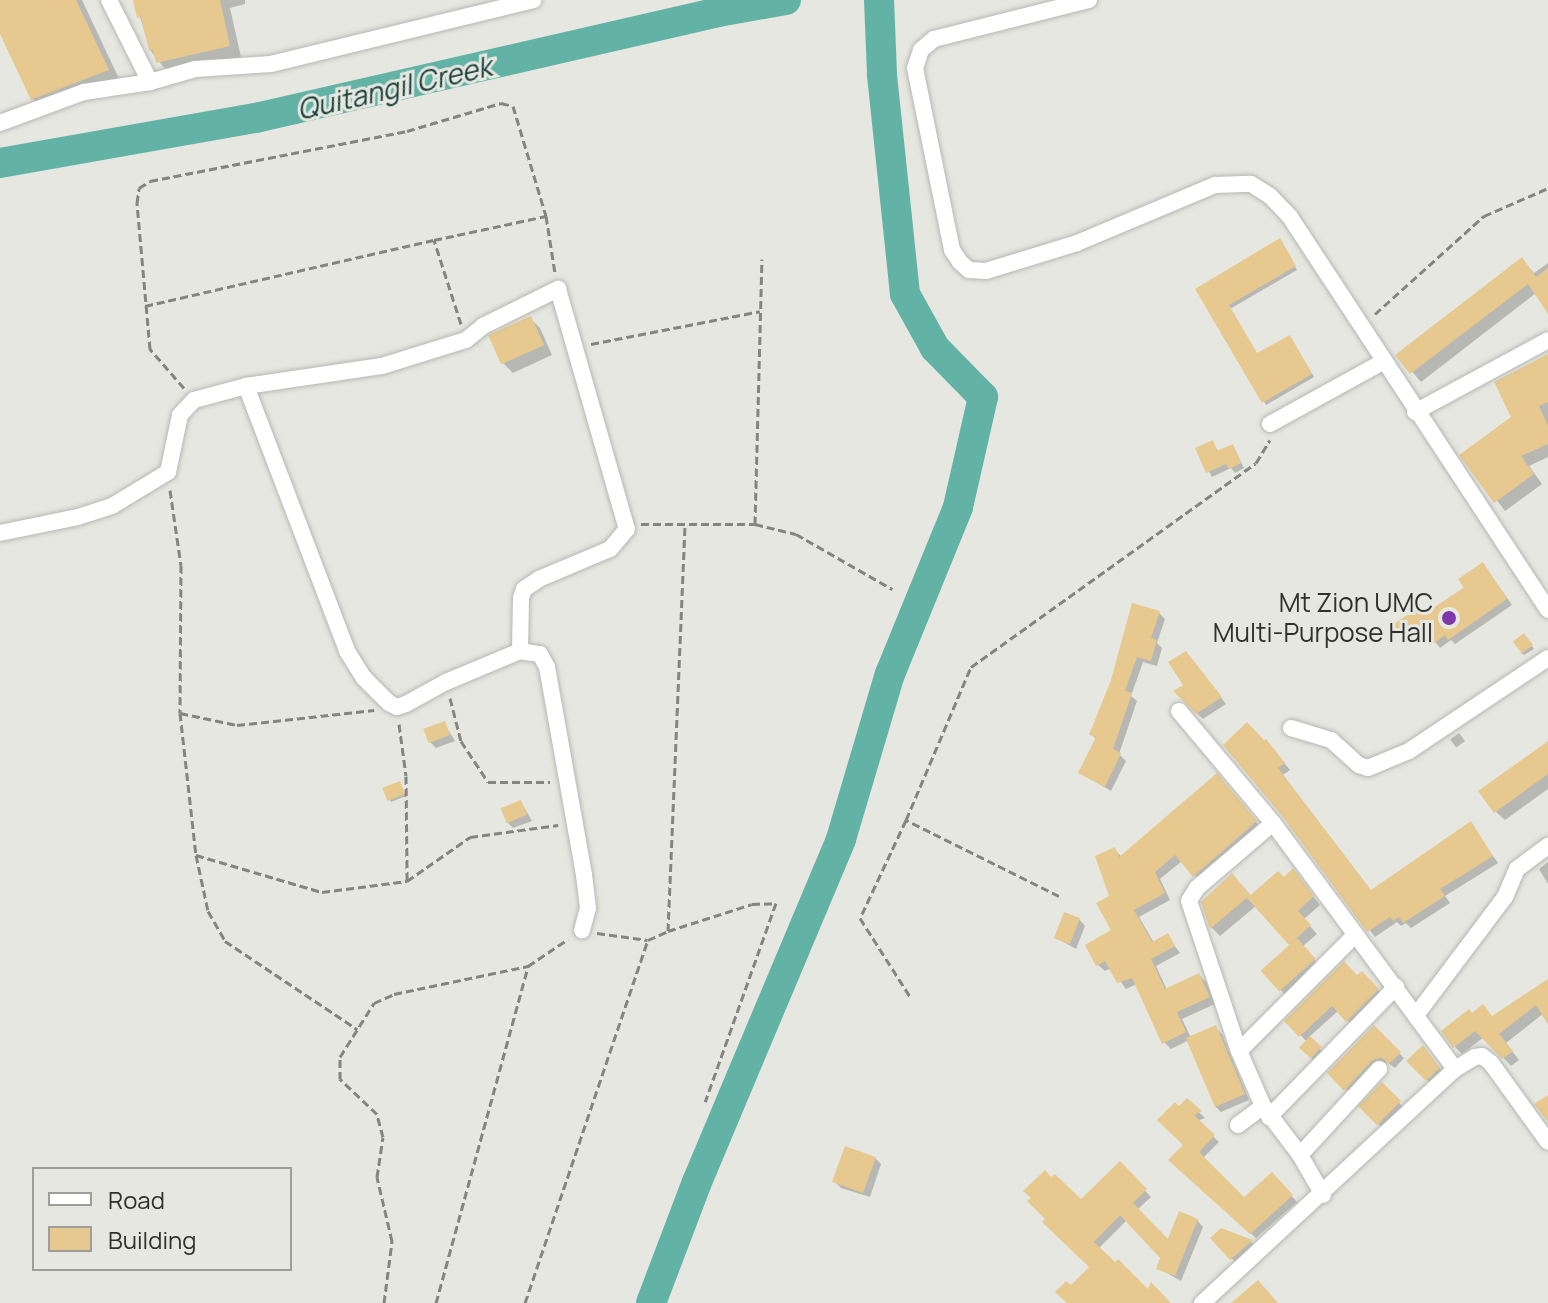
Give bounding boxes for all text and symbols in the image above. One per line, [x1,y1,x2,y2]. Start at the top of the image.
water label: Quitangil Creek [293,48,495,126]
place label: Mt Zion UMC Multi-Purpose Hall [1213,587,1433,648]
marker: Mt Zion UMC Multi-Purpose Hall [1440,609,1458,627]
legend [32,1167,292,1271]
text: Road [108,1183,165,1216]
text: Building [108,1223,196,1256]

